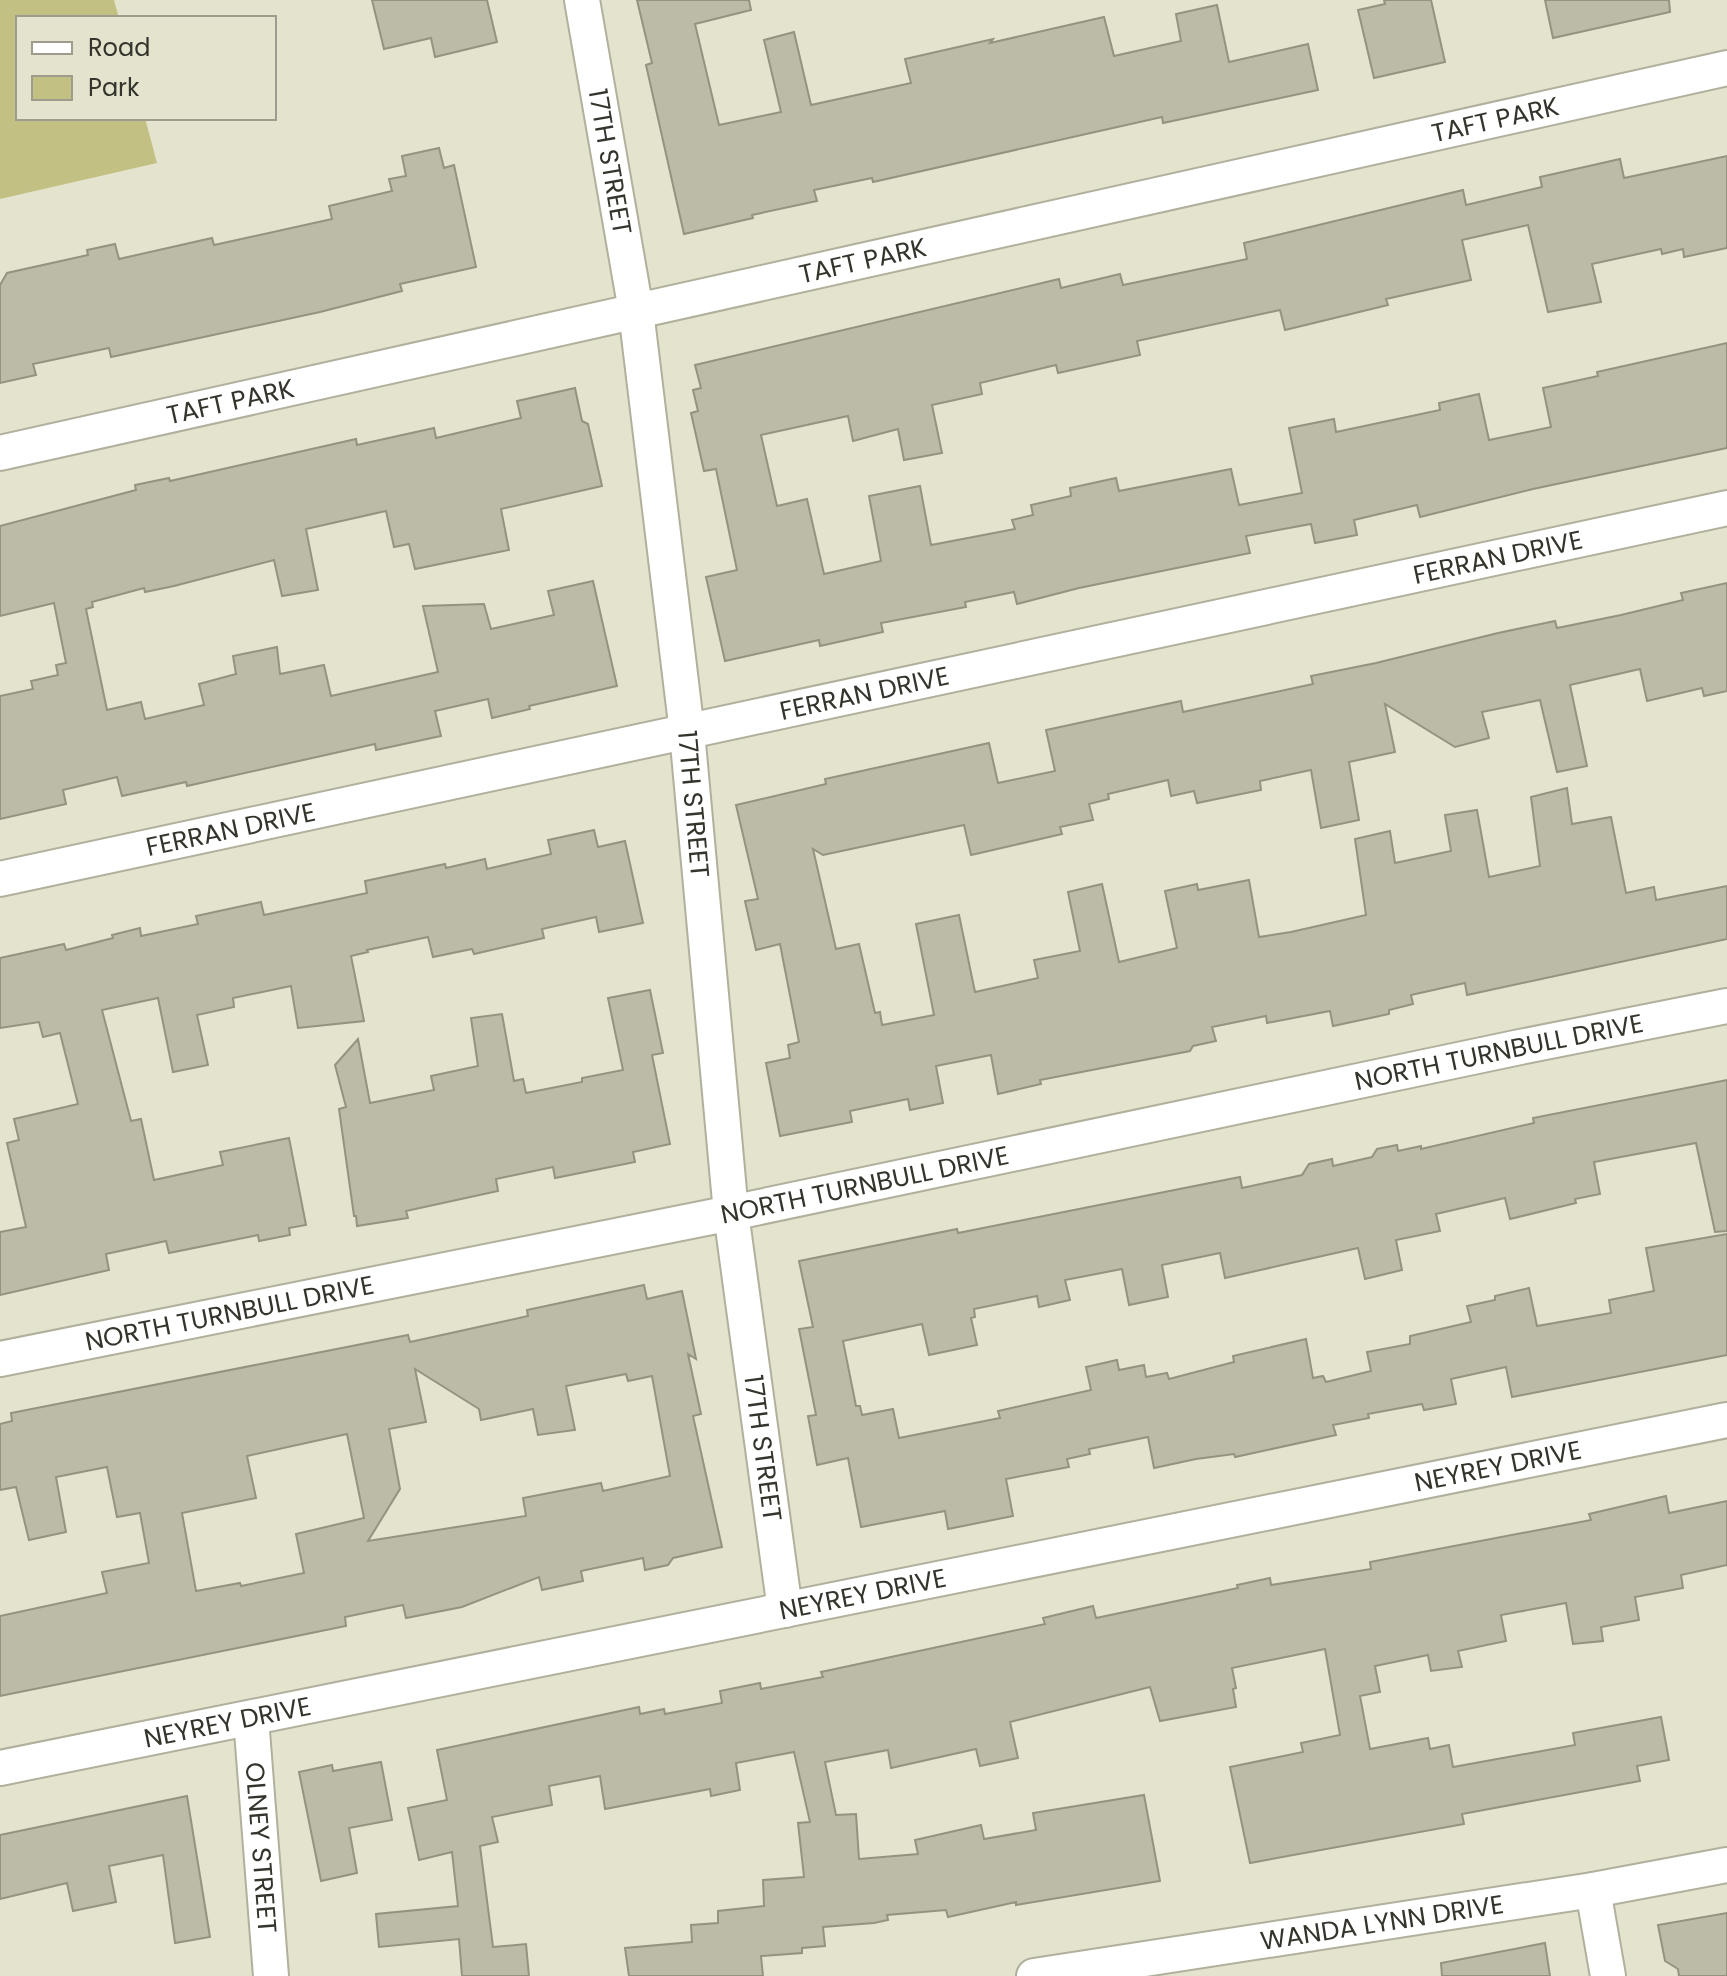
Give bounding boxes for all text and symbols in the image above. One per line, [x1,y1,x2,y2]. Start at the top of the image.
legend [16,16,276,120]
text: Road [88,31,150,64]
text: Park [88,71,140,104]
street label: 17TH STREET [580,86,640,237]
street label: TAFT PARK [1428,88,1563,151]
street label: TAFT PARK [796,229,930,292]
street label: TAFT PARK [163,370,298,433]
street label: FERRAN DRIVE [1410,522,1586,593]
street label: FERRAN DRIVE [776,658,952,729]
street label: 17TH STREET [669,729,718,879]
street label: FERRAN DRIVE [143,794,319,865]
street label: NORTH TURNBULL DRIVE [1351,1005,1646,1099]
street label: NORTH TURNBULL DRIVE [717,1137,1012,1233]
street label: NORTH TURNBULL DRIVE [82,1267,377,1360]
street label: 17TH STREET [735,1373,791,1524]
street label: NEYREY DRIVE [1411,1432,1585,1501]
street label: NEYREY DRIVE [776,1560,949,1629]
street label: NEYREY DRIVE [141,1688,314,1757]
street label: OLNEY STREET [236,1761,286,1934]
street label: WANDA LYNN DRIVE [1258,1886,1506,1959]

